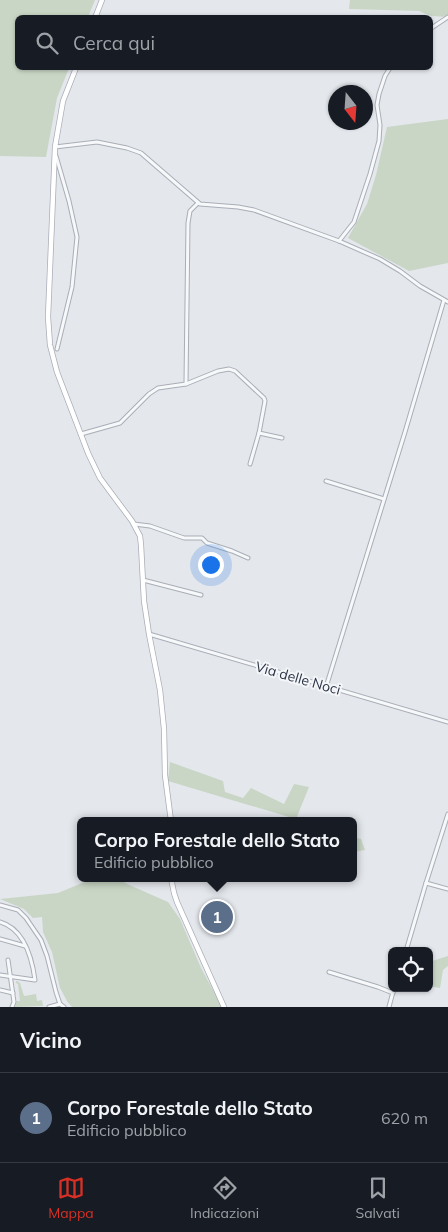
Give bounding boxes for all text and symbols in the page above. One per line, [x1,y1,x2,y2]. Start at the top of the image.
search box [15,15,433,70]
icon: search [33,29,61,57]
text: Cerca qui [73,31,155,55]
north arrow [328,85,373,130]
your location [198,552,224,578]
street label: Via delle Noci [253,657,343,699]
popup [77,817,357,882]
text: Corpo Forestale dello Stato [94,828,340,852]
text: Edificio pubblico [94,852,214,872]
pin: 1 [201,898,233,936]
map controls [388,947,433,992]
button: locate [388,947,433,992]
text: Vicino [20,1027,82,1053]
text: Corpo Forestale dello Stato [67,1096,313,1120]
text: 1 [31,1108,41,1128]
text: 620 m [381,1108,428,1128]
text: Edificio pubblico [67,1120,187,1140]
tab: Mappa [48,1174,94,1222]
tab: Indicazioni [190,1174,259,1222]
tab: Salvati [355,1174,400,1222]

